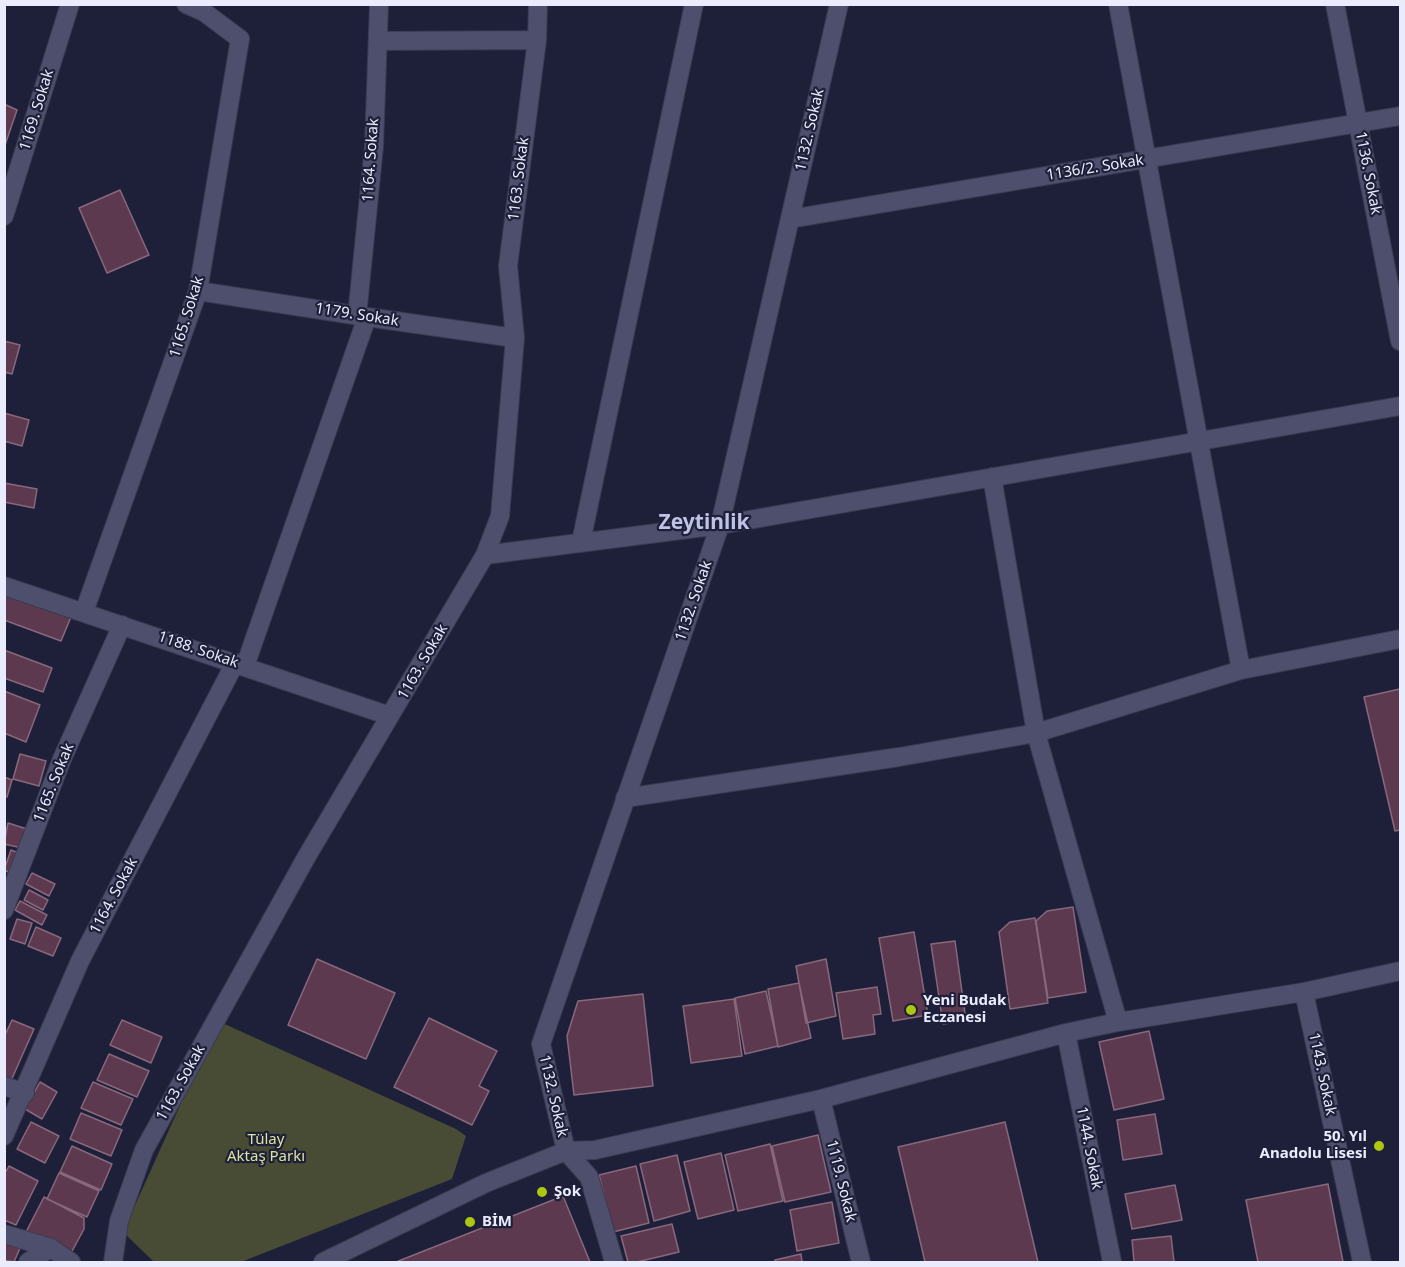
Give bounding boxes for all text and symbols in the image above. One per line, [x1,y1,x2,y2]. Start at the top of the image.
street label: 1169. Sokak [16,67,58,153]
street label: 1132. Sokak [792,87,828,173]
street label: 1164. Sokak [359,117,383,203]
street label: 1136. Sokak [1351,130,1385,216]
street label: 1163. Sokak [505,136,533,222]
street label: 1136/2. Sokak [1045,151,1145,185]
street label: 1165. Sokak [166,274,208,360]
street label: 1179. Sokak [314,300,400,330]
district label: Zeytinlik [659,510,749,536]
street label: 1132. Sokak [672,558,716,644]
street label: 1163. Sokak [394,621,452,703]
street label: 1188. Sokak [155,628,241,672]
street label: 1165. Sokak [30,741,78,825]
street label: 1164. Sokak [86,855,142,937]
place label: Yeni Budak Eczanesi [923,992,1006,1027]
marker: Yeni Budak Eczanesi [904,1003,918,1017]
street label: 1143. Sokak [1304,1031,1340,1117]
street label: 1163. Sokak [153,1042,209,1124]
street label: 1132. Sokak [535,1053,571,1139]
street label: 1144. Sokak [1072,1105,1106,1191]
place label: 50. Yıl Anadolu Lisesi [1260,1128,1367,1163]
park label: Tülay Aktaş Parkı [227,1131,305,1166]
street label: 1119. Sokak [822,1138,860,1224]
marker: 50. Yıl Anadolu Lisesi [1372,1139,1386,1153]
place label: Şok [554,1183,581,1201]
marker: Şok [535,1185,549,1199]
place label: BİM [482,1213,512,1231]
marker: BİM [463,1215,477,1229]

